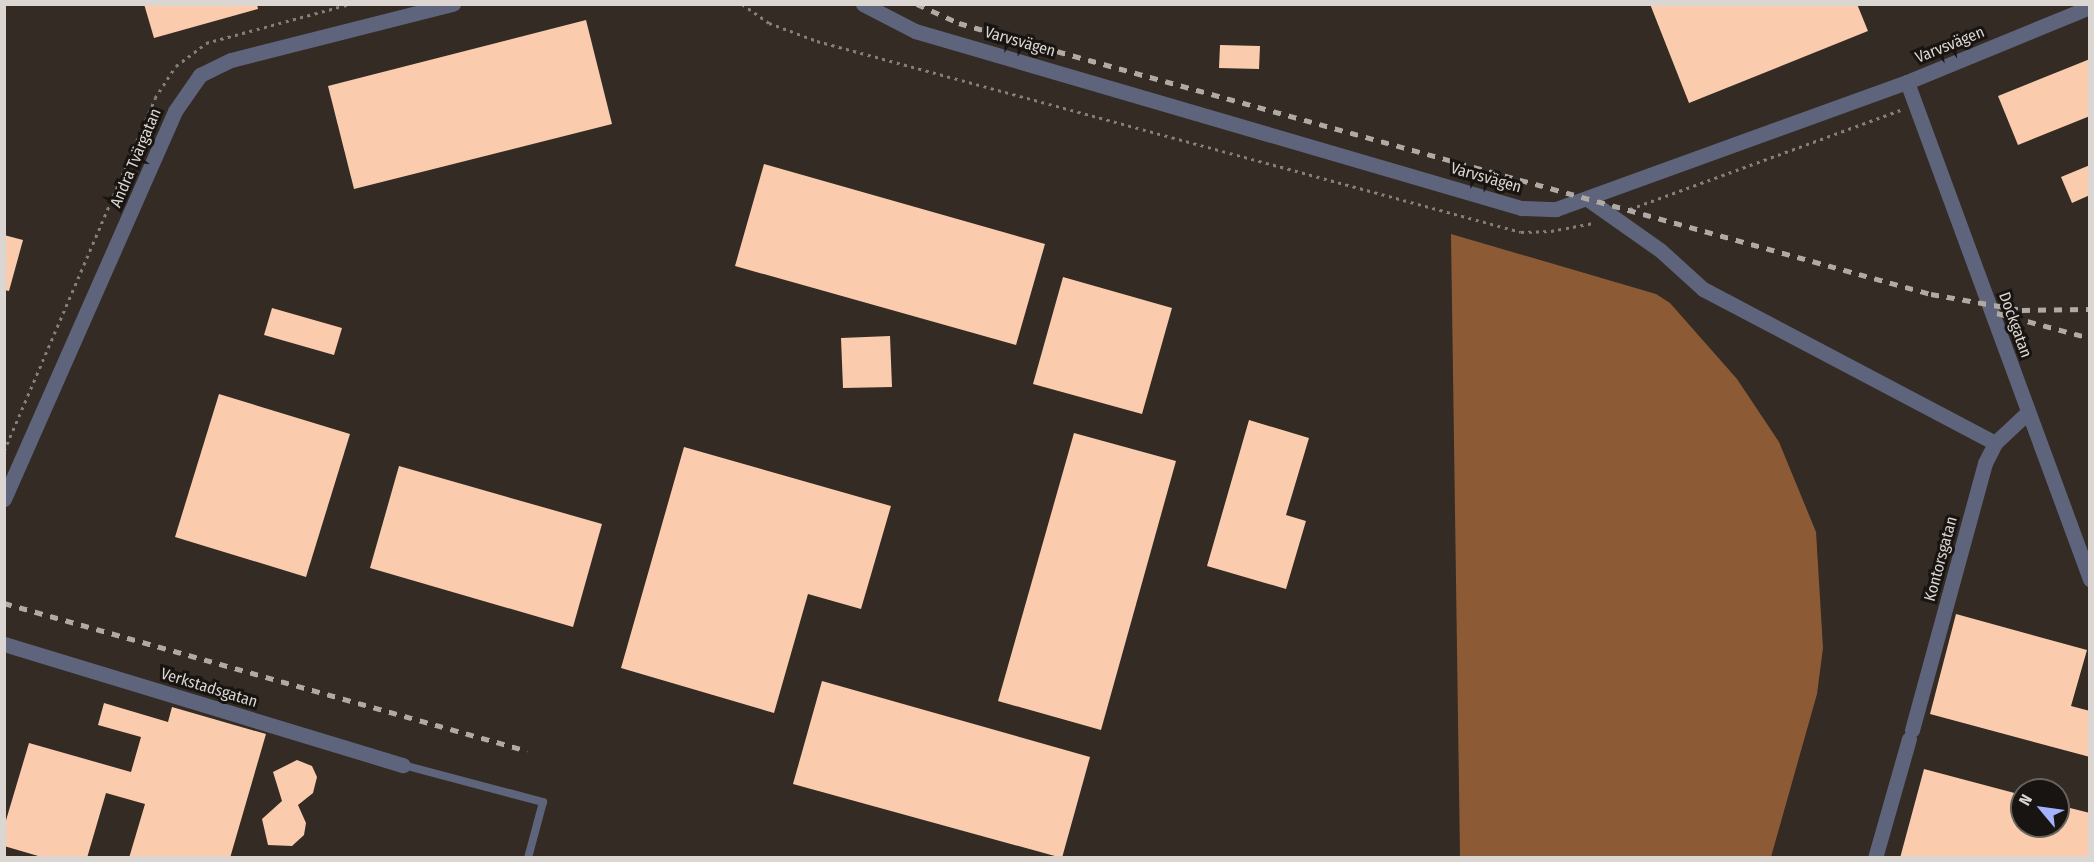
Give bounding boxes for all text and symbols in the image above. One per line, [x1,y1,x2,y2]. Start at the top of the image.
street label: Varvsvägen [1913,22,1987,68]
street label: Varvsvägen [982,23,1058,61]
street label: Andra Tvärgatan [107,106,165,210]
street label: Varvsvägen [1448,159,1524,197]
street label: Dockgatan [1994,290,2036,360]
street label: Kontorsgatan [1920,514,1962,604]
street label: Verkstadsgatan [158,664,260,712]
north arrow [2010,778,2070,838]
text: N [2015,791,2036,809]

